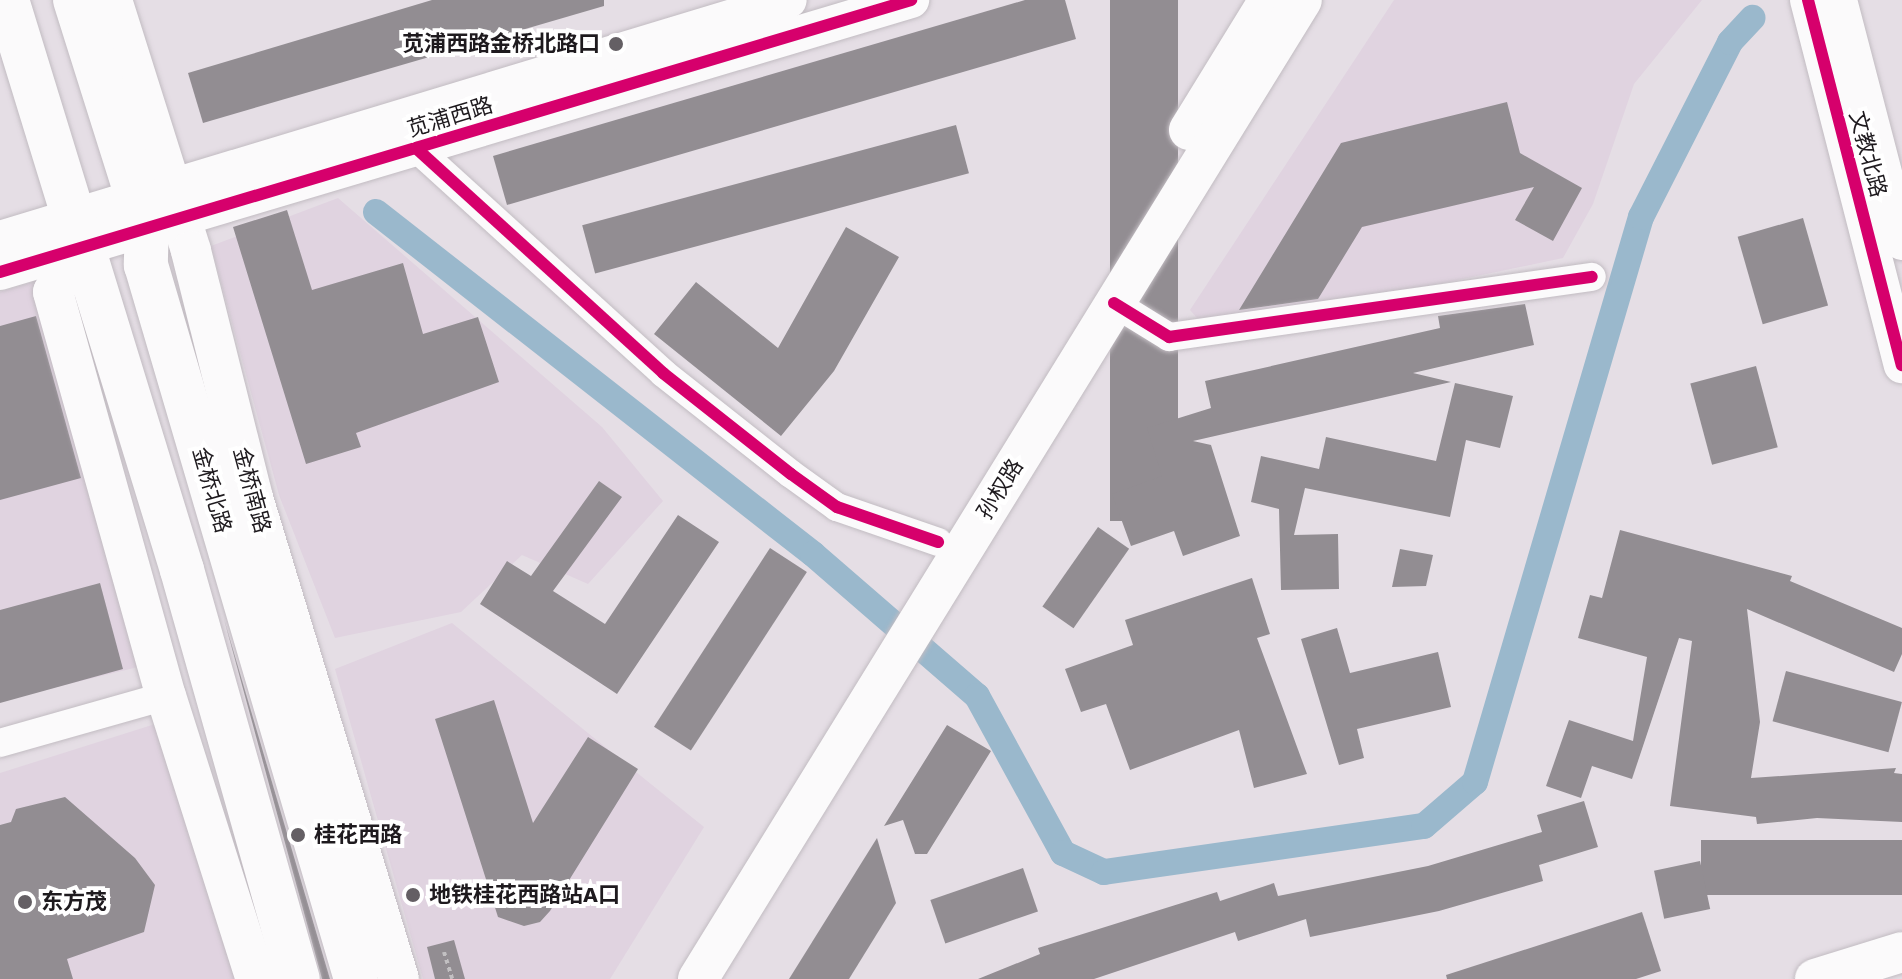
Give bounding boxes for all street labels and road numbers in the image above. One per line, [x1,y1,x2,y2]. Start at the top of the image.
street label: 苋浦西路 [404,92,496,142]
street label: 文教北路 [1844,108,1892,200]
street label: 金桥北路 [187,444,237,536]
street label: 金桥南路 [228,444,276,536]
street label: 孙权路 [971,454,1029,524]

